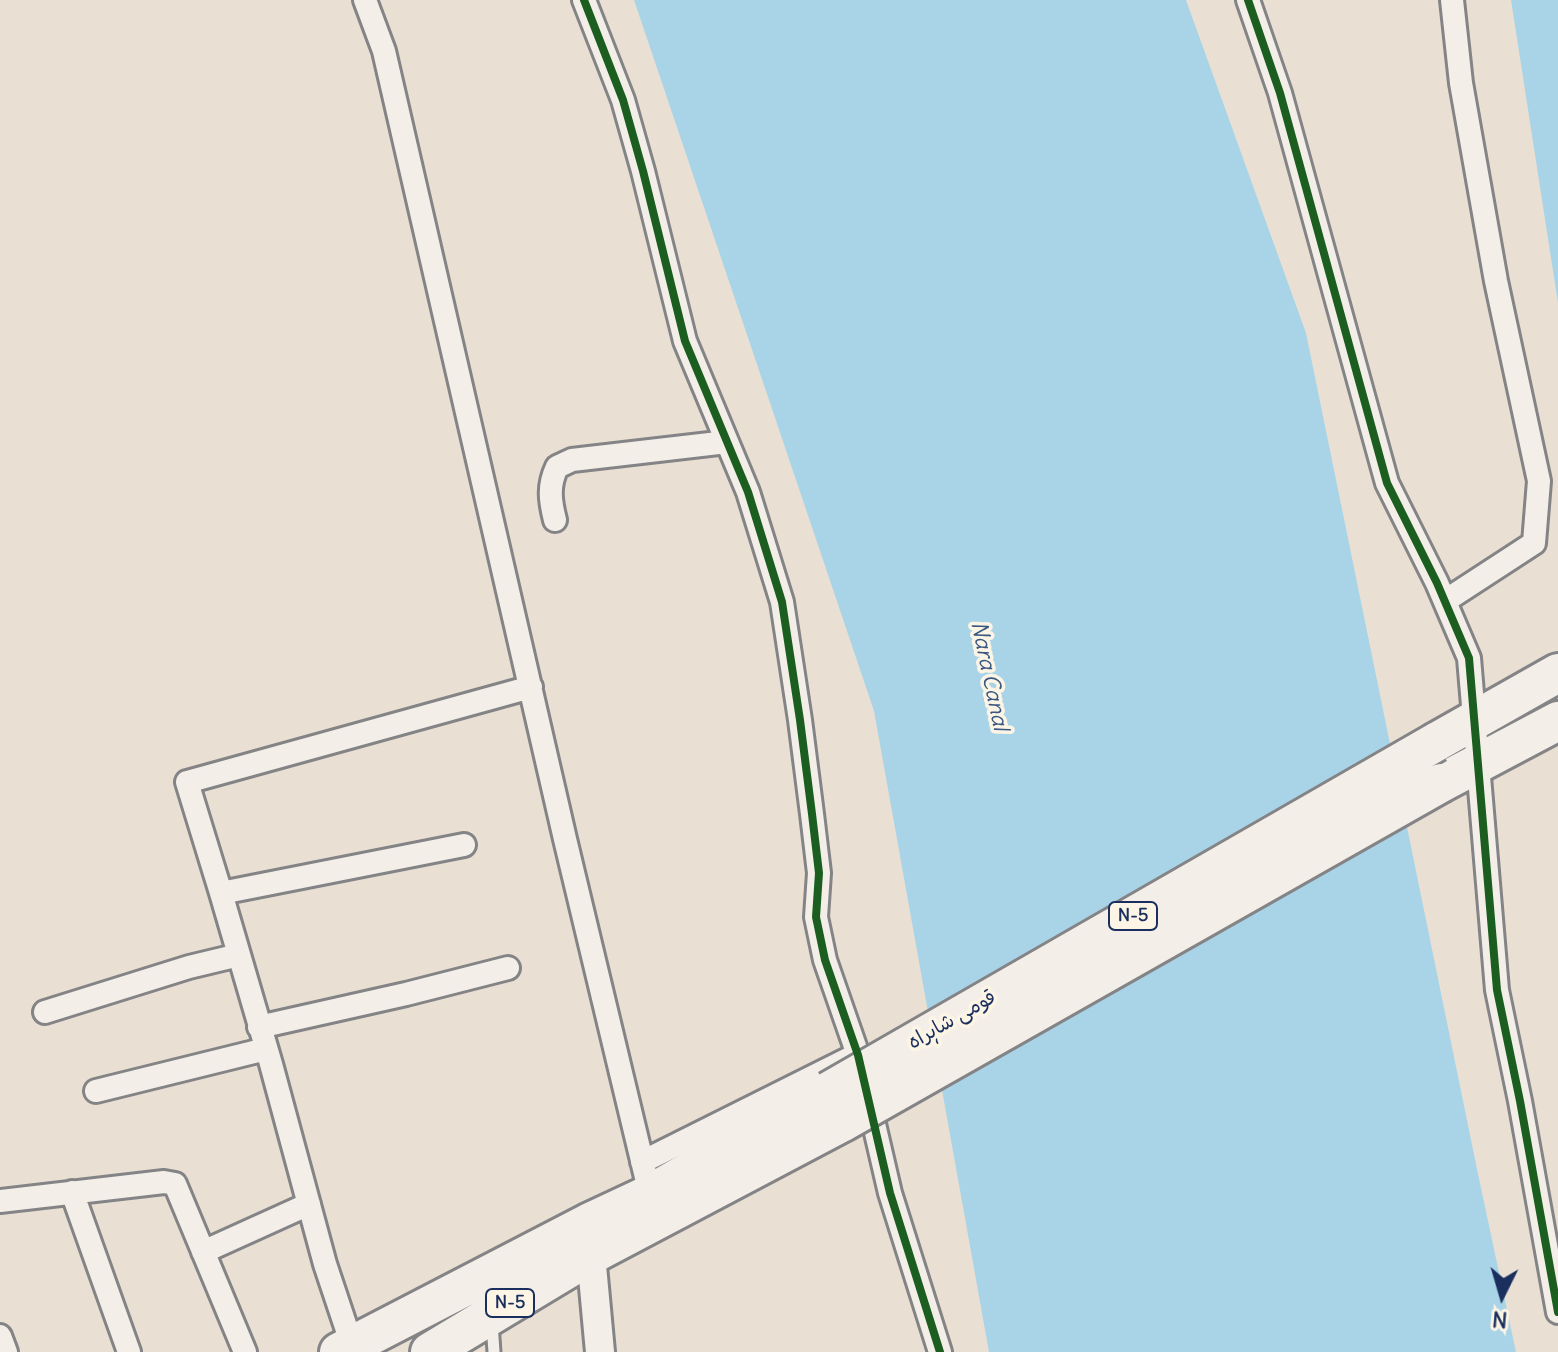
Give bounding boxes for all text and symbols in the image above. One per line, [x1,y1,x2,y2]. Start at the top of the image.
water label: Nara Canal [965,619,1013,733]
road number: N-5 [1109,902,1157,930]
street label: قومی شاہراہ [904,985,1000,1055]
north arrow [1462,1256,1542,1336]
road number: N-5 [486,1289,534,1317]
text: N [1491,1305,1509,1335]

